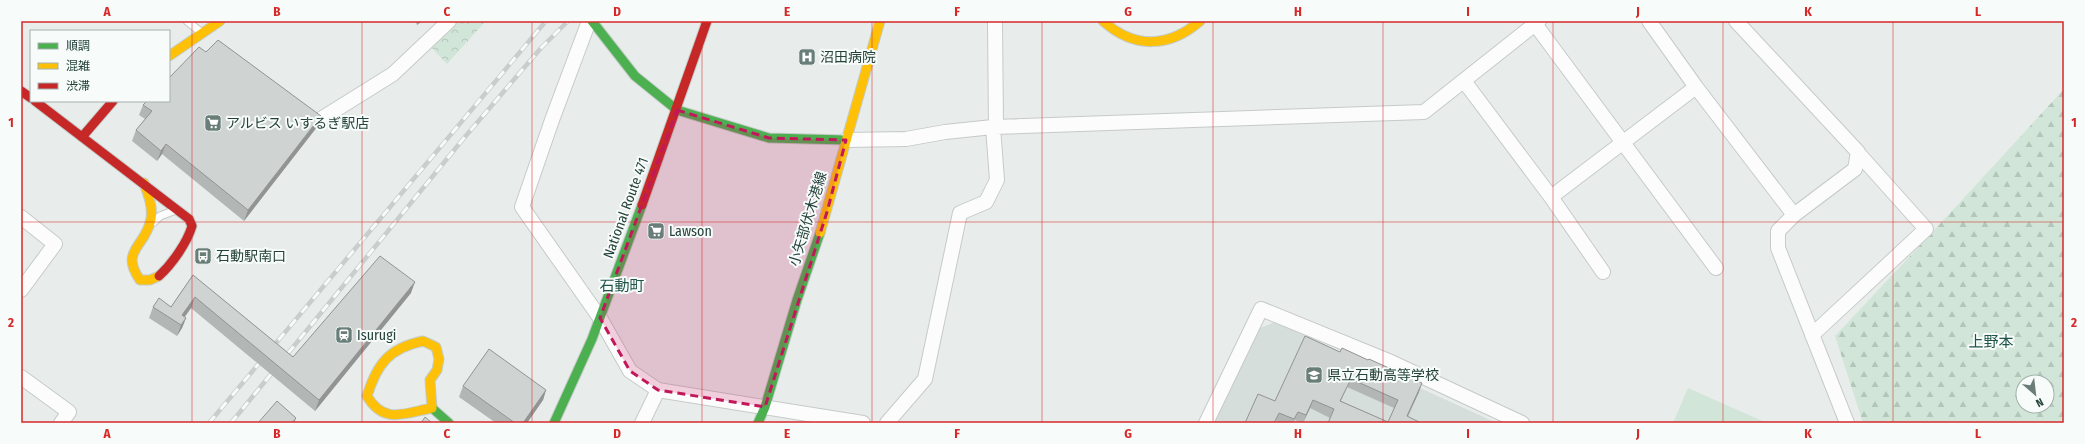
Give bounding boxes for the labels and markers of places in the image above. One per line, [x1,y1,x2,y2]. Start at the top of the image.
hospital icon: 沼田病院 [797,47,817,67]
place label: 沼田病院 [820,49,876,66]
supermarket icon: アルビス いするぎ駅店 [203,113,223,133]
place label: アルビス いするぎ駅店 [226,115,369,132]
supermarket icon: Lawson [646,221,666,241]
place label: Lawson [669,223,712,240]
bus stop icon: 石動駅南口 [193,246,213,266]
place label: 石動駅南口 [216,248,286,265]
station icon: Isurugi [334,325,354,345]
place label: Isurugi [357,327,396,344]
school or university icon: 県立石動高等学校 [1304,365,1324,385]
place label: 県立石動高等学校 [1327,367,1439,384]

